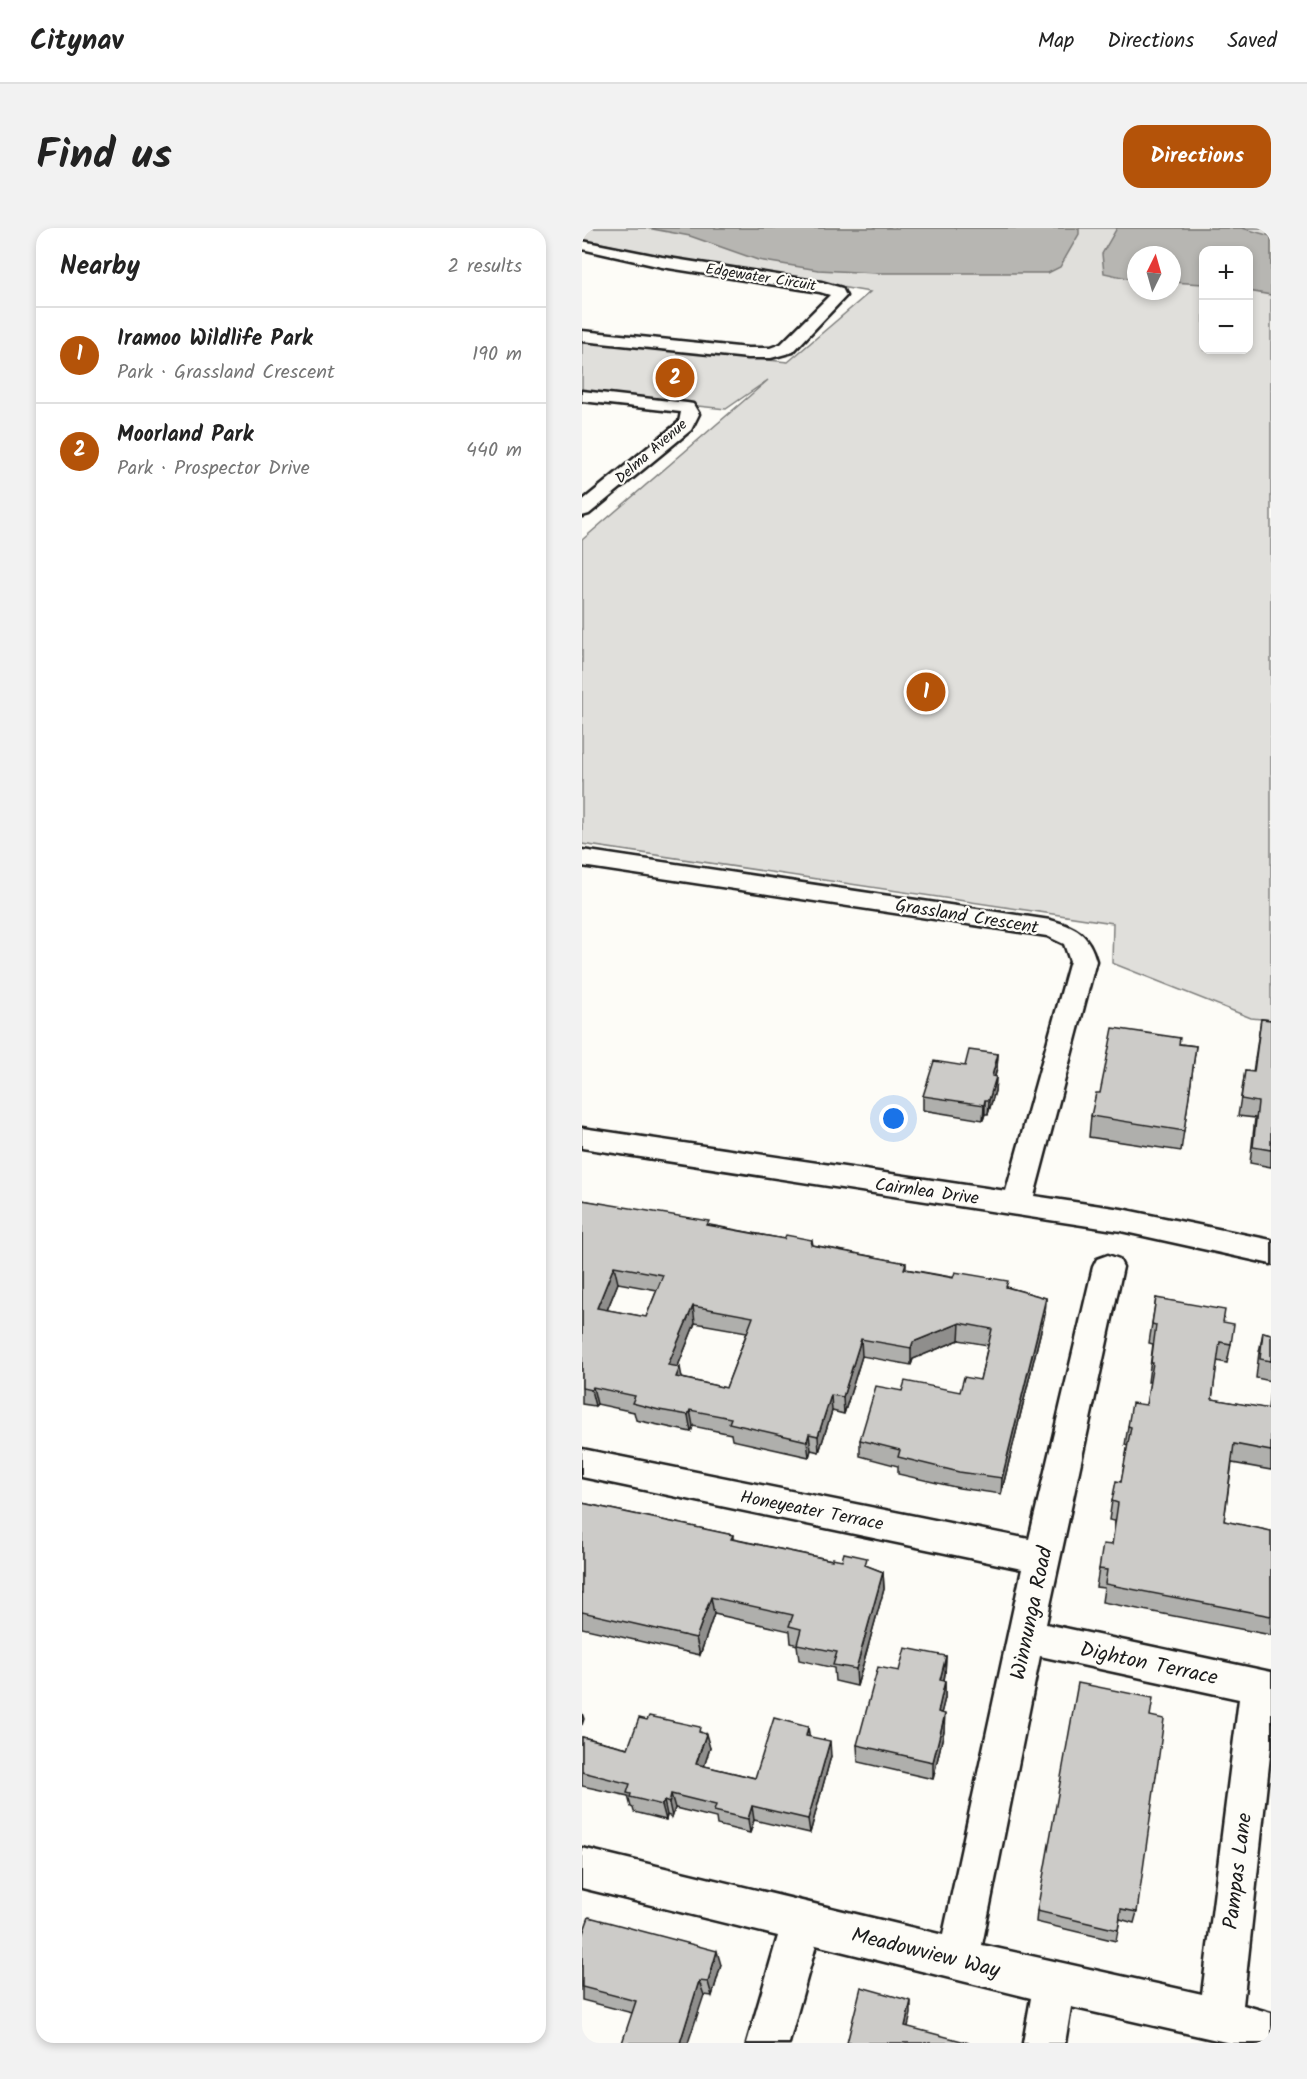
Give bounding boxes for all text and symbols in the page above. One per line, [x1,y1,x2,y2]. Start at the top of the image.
text: Citynav [30,19,123,64]
text: Map [1038,25,1074,58]
text: Directions [1107,25,1194,58]
text: Saved [1227,25,1277,58]
text: Find us [36,123,172,190]
button: Directions [1123,125,1271,188]
text: Nearby [60,246,140,288]
north arrow [1127,246,1181,300]
map controls [1199,246,1253,354]
button: + [1199,246,1253,300]
text: 2 results [447,251,522,283]
street label: Edgewater Circuit [704,257,818,299]
button: − [1199,300,1253,354]
text: Iramoo Wildlife Park [117,322,313,357]
text: 1 [76,339,83,371]
text: 190 m [472,339,522,371]
pin: 2 [656,356,694,400]
text: Park · Grassland Crescent [117,357,335,389]
street label: Delma Avenue [610,413,693,490]
text: Moorland Park [117,418,253,453]
text: 2 [74,435,85,467]
text: 440 m [466,435,522,467]
text: Park · Prospector Drive [117,453,310,485]
pin: 1 [906,670,946,714]
street label: Grassland Crescent [893,892,1041,943]
your location [879,1104,908,1133]
street label: Cairnlea Drive [873,1171,981,1214]
street label: Honeyeater Terrace [738,1483,886,1540]
street label: Winnunga Road [1002,1543,1063,1683]
street label: Dighton Terrace [1077,1634,1221,1695]
street label: Pampas Lane [1215,1810,1262,1931]
street label: Meadowview Way [848,1919,1004,1988]

